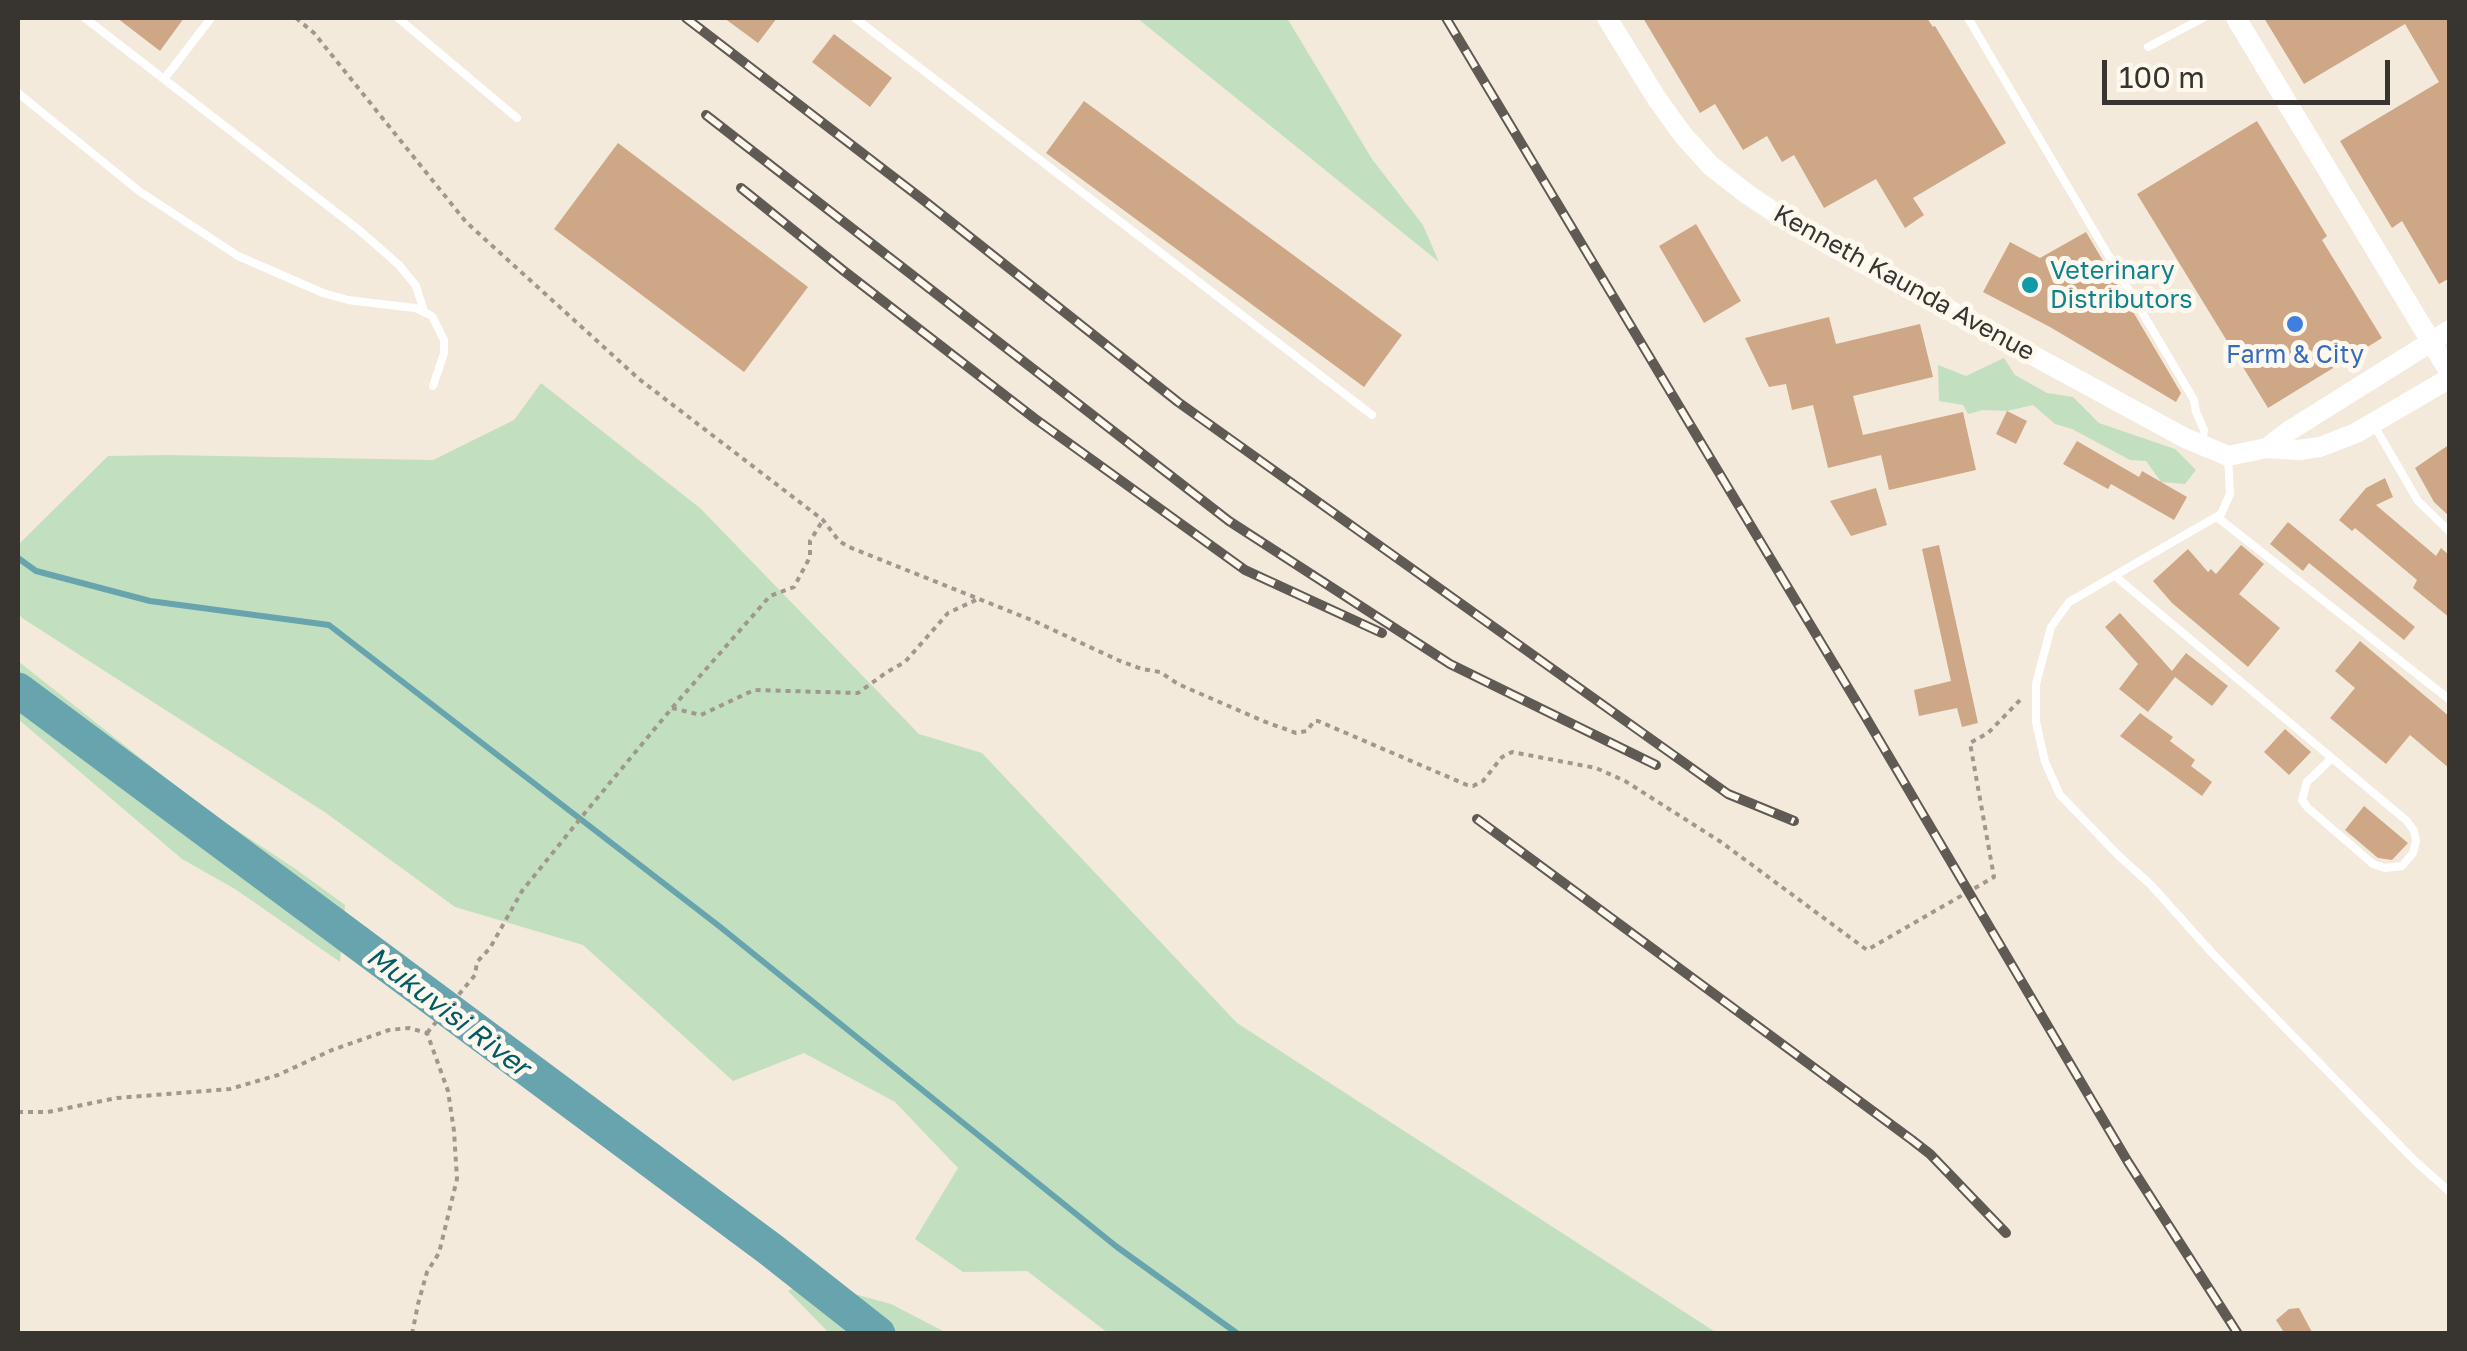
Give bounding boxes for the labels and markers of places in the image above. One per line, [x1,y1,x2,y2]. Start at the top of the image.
place label: Veterinary Distributors [2050,256,2192,315]
marker: Veterinary Distributors [2019,274,2041,296]
marker: Farm & City [2284,313,2306,335]
place label: Farm & City [2226,340,2364,370]

